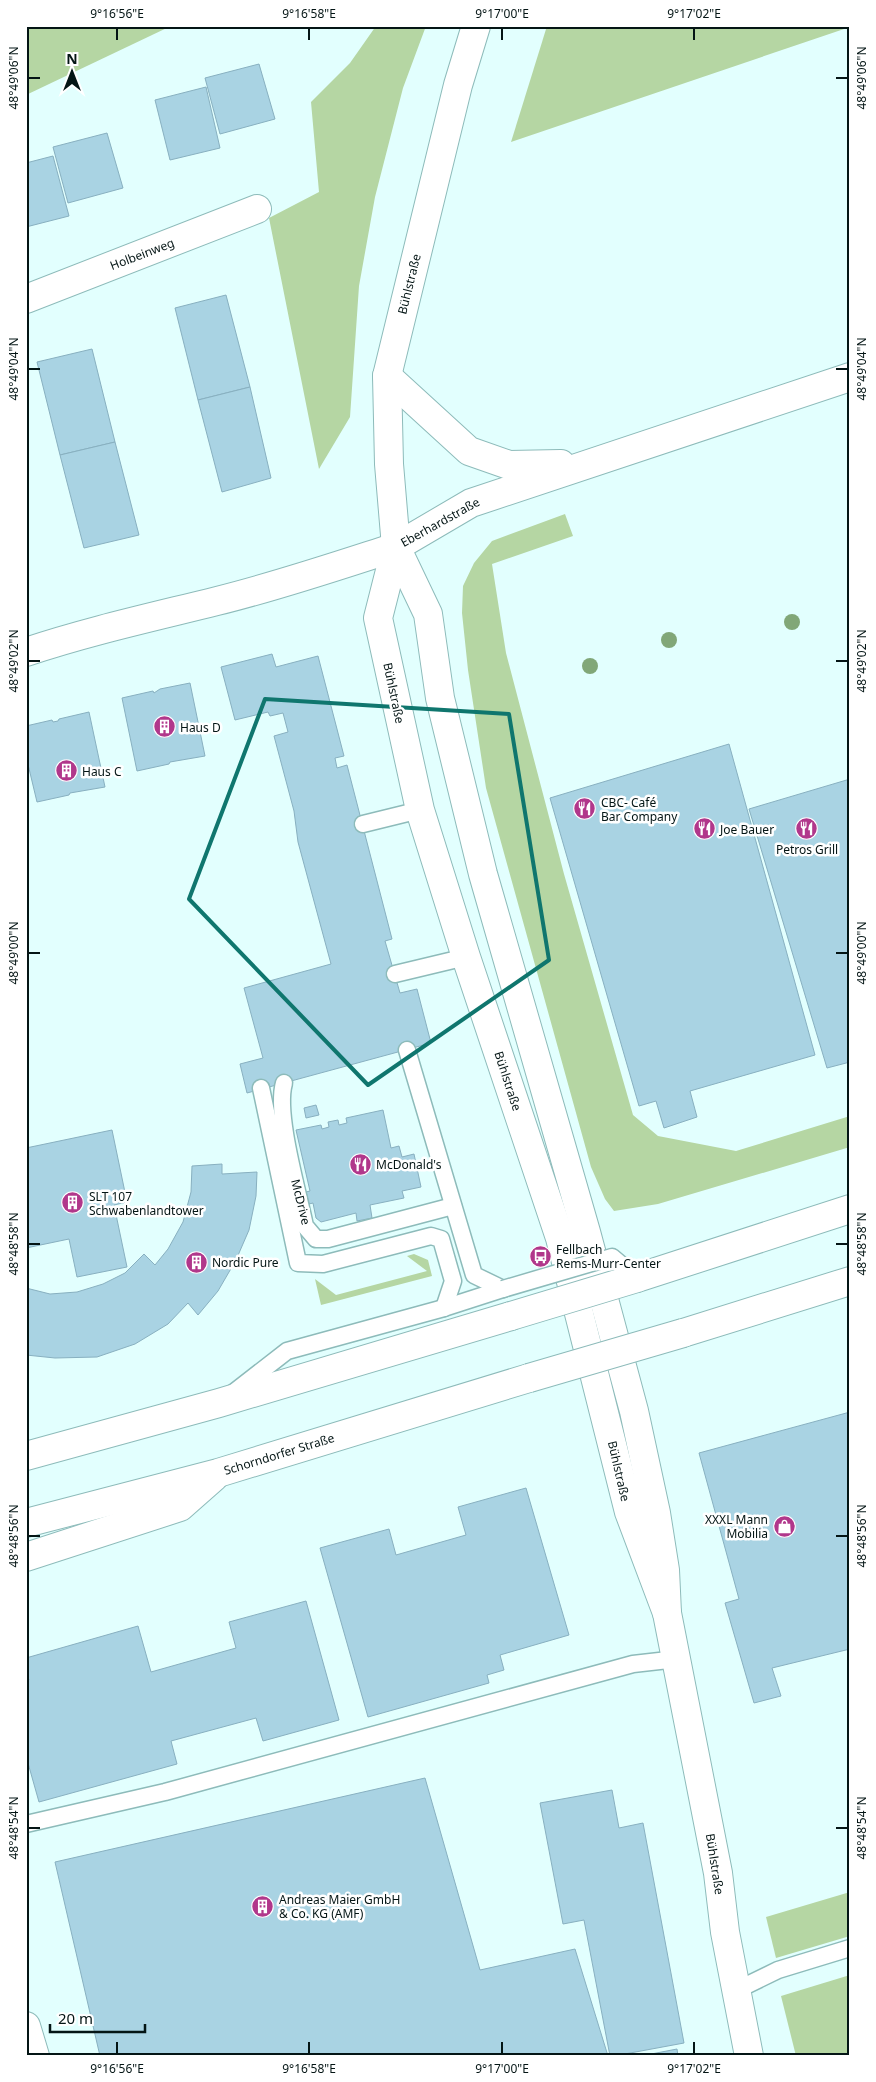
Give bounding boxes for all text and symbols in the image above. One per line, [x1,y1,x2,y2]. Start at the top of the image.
text: 9°16'56"E [90,5,144,22]
text: 9°16'58"E [282,5,336,22]
text: 9°17'00"E [475,5,529,22]
text: 9°17'02"E [667,5,721,22]
text: 48°49'06"N [5,46,22,110]
text: 48°49'06"N [853,46,870,110]
north arrow [48,48,98,98]
text: N [66,49,78,68]
street label: Holbeinweg [107,234,177,274]
street label: Bühlstraße [393,252,425,316]
text: 48°49'04"N [5,337,22,401]
text: 48°49'04"N [853,337,870,401]
street label: Eberhardstraße [397,493,483,551]
text: 48°49'02"N [5,629,22,693]
text: 48°49'02"N [853,629,870,693]
street label: Bühlstraße [379,661,409,725]
building icon: Haus D [152,715,176,739]
place label: Haus D [180,719,221,736]
building icon: Haus C [54,759,78,783]
place label: Haus C [82,763,122,780]
place label: CBC- Café Bar Company [601,794,678,825]
restaurant icon: CBC- Café Bar Company [573,797,597,821]
restaurant icon: Petros Grill [795,816,819,840]
restaurant icon: Joe Bauer [692,817,716,841]
place label: Joe Bauer [719,821,774,838]
place label: Petros Grill [776,841,838,858]
text: 48°49'00"N [5,921,22,985]
text: 48°49'00"N [853,921,870,985]
street label: Bühlstraße [490,1049,526,1113]
restaurant icon: McDonald's [348,1152,372,1176]
place label: McDonald's [376,1156,442,1173]
street label: McDrive [287,1177,315,1227]
place label: SLT 107 Schwabenlandtower [89,1188,204,1219]
building icon: SLT 107 Schwabenlandtower [61,1191,85,1215]
text: 48°48'58"N [5,1212,22,1276]
text: 48°48'58"N [853,1212,870,1276]
place label: Fellbach Rems-Murr-Center [556,1241,661,1272]
bus stop icon: Fellbach Rems-Murr-Center [528,1244,552,1268]
building icon: Nordic Pure [184,1250,208,1274]
place label: Nordic Pure [212,1254,279,1271]
street label: Schorndorfer Straße [222,1429,337,1479]
street label: Bühlstraße [604,1439,634,1503]
text: 48°48'56"N [5,1504,22,1568]
text: 48°48'56"N [853,1504,870,1568]
place label: XXXL Mann Mobilia [705,1511,768,1542]
shop icon: XXXL Mann Mobilia [772,1514,796,1538]
text: 48°48'54"N [5,1796,22,1860]
text: 48°48'54"N [853,1796,870,1860]
street label: Bühlstraße [702,1832,728,1896]
place label: Andreas Maier GmbH & Co. KG (AMF) [279,1891,400,1922]
building icon: Andreas Maier GmbH & Co. KG (AMF) [251,1894,275,1918]
scale bar [50,2002,145,2034]
text: 20 m [58,2008,93,2028]
text: 9°16'56"E [90,2060,144,2077]
text: 9°16'58"E [282,2060,336,2077]
text: 9°17'00"E [475,2060,529,2077]
text: 9°17'02"E [667,2060,721,2077]

